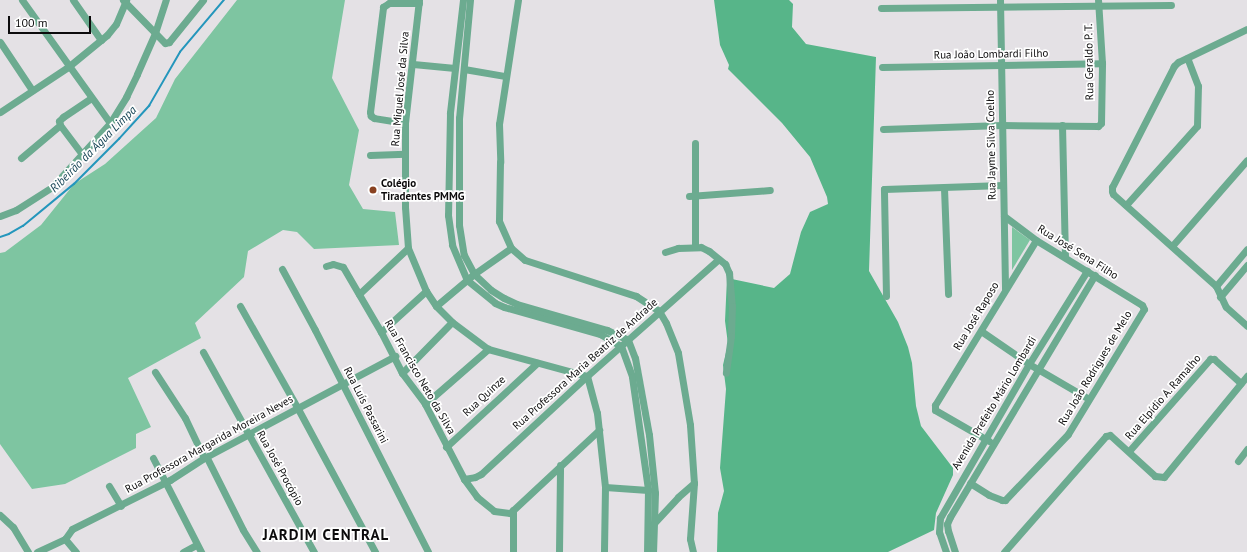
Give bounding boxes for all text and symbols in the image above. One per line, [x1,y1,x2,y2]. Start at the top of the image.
scale bar [10,8,93,34]
text: 100 m [15,15,48,30]
street label: Rua Geraldo P. T. [1082,23,1096,101]
street label: Rua Miguel José da Silva [388,31,412,147]
street label: Rua João Lombardi Filho [934,46,1048,62]
street label: Rua Jayme Silva Coelho [983,90,999,200]
water label: Ribeirão da Água Limpa [47,103,139,195]
place label: Colégio Tiradentes PMMG [381,177,464,203]
marker: Colégio Tiradentes PMMG [368,185,378,195]
street label: Rua José Sena Filho [1035,222,1121,282]
street label: Rua José Raposo [950,279,1002,353]
street label: Rua Professora Maria Beatriz de Andrade [510,295,660,433]
street label: Rua João Rodrigues de Melo [1055,308,1135,428]
street label: Rua Francisco Neto da Silva [382,317,458,437]
street label: Avenida Prefeito Mário Lombardi [949,334,1039,472]
street label: Rua Elpídio A. Ramalho [1122,351,1204,443]
street label: Rua Luís Passarini [341,364,391,446]
street label: Rua Quinze [460,373,508,419]
street label: Rua Professora Margarida Moreira Neves [123,392,295,496]
street label: Rua José Procópio [254,428,306,508]
district label: JARDIM CENTRAL [263,526,389,544]

